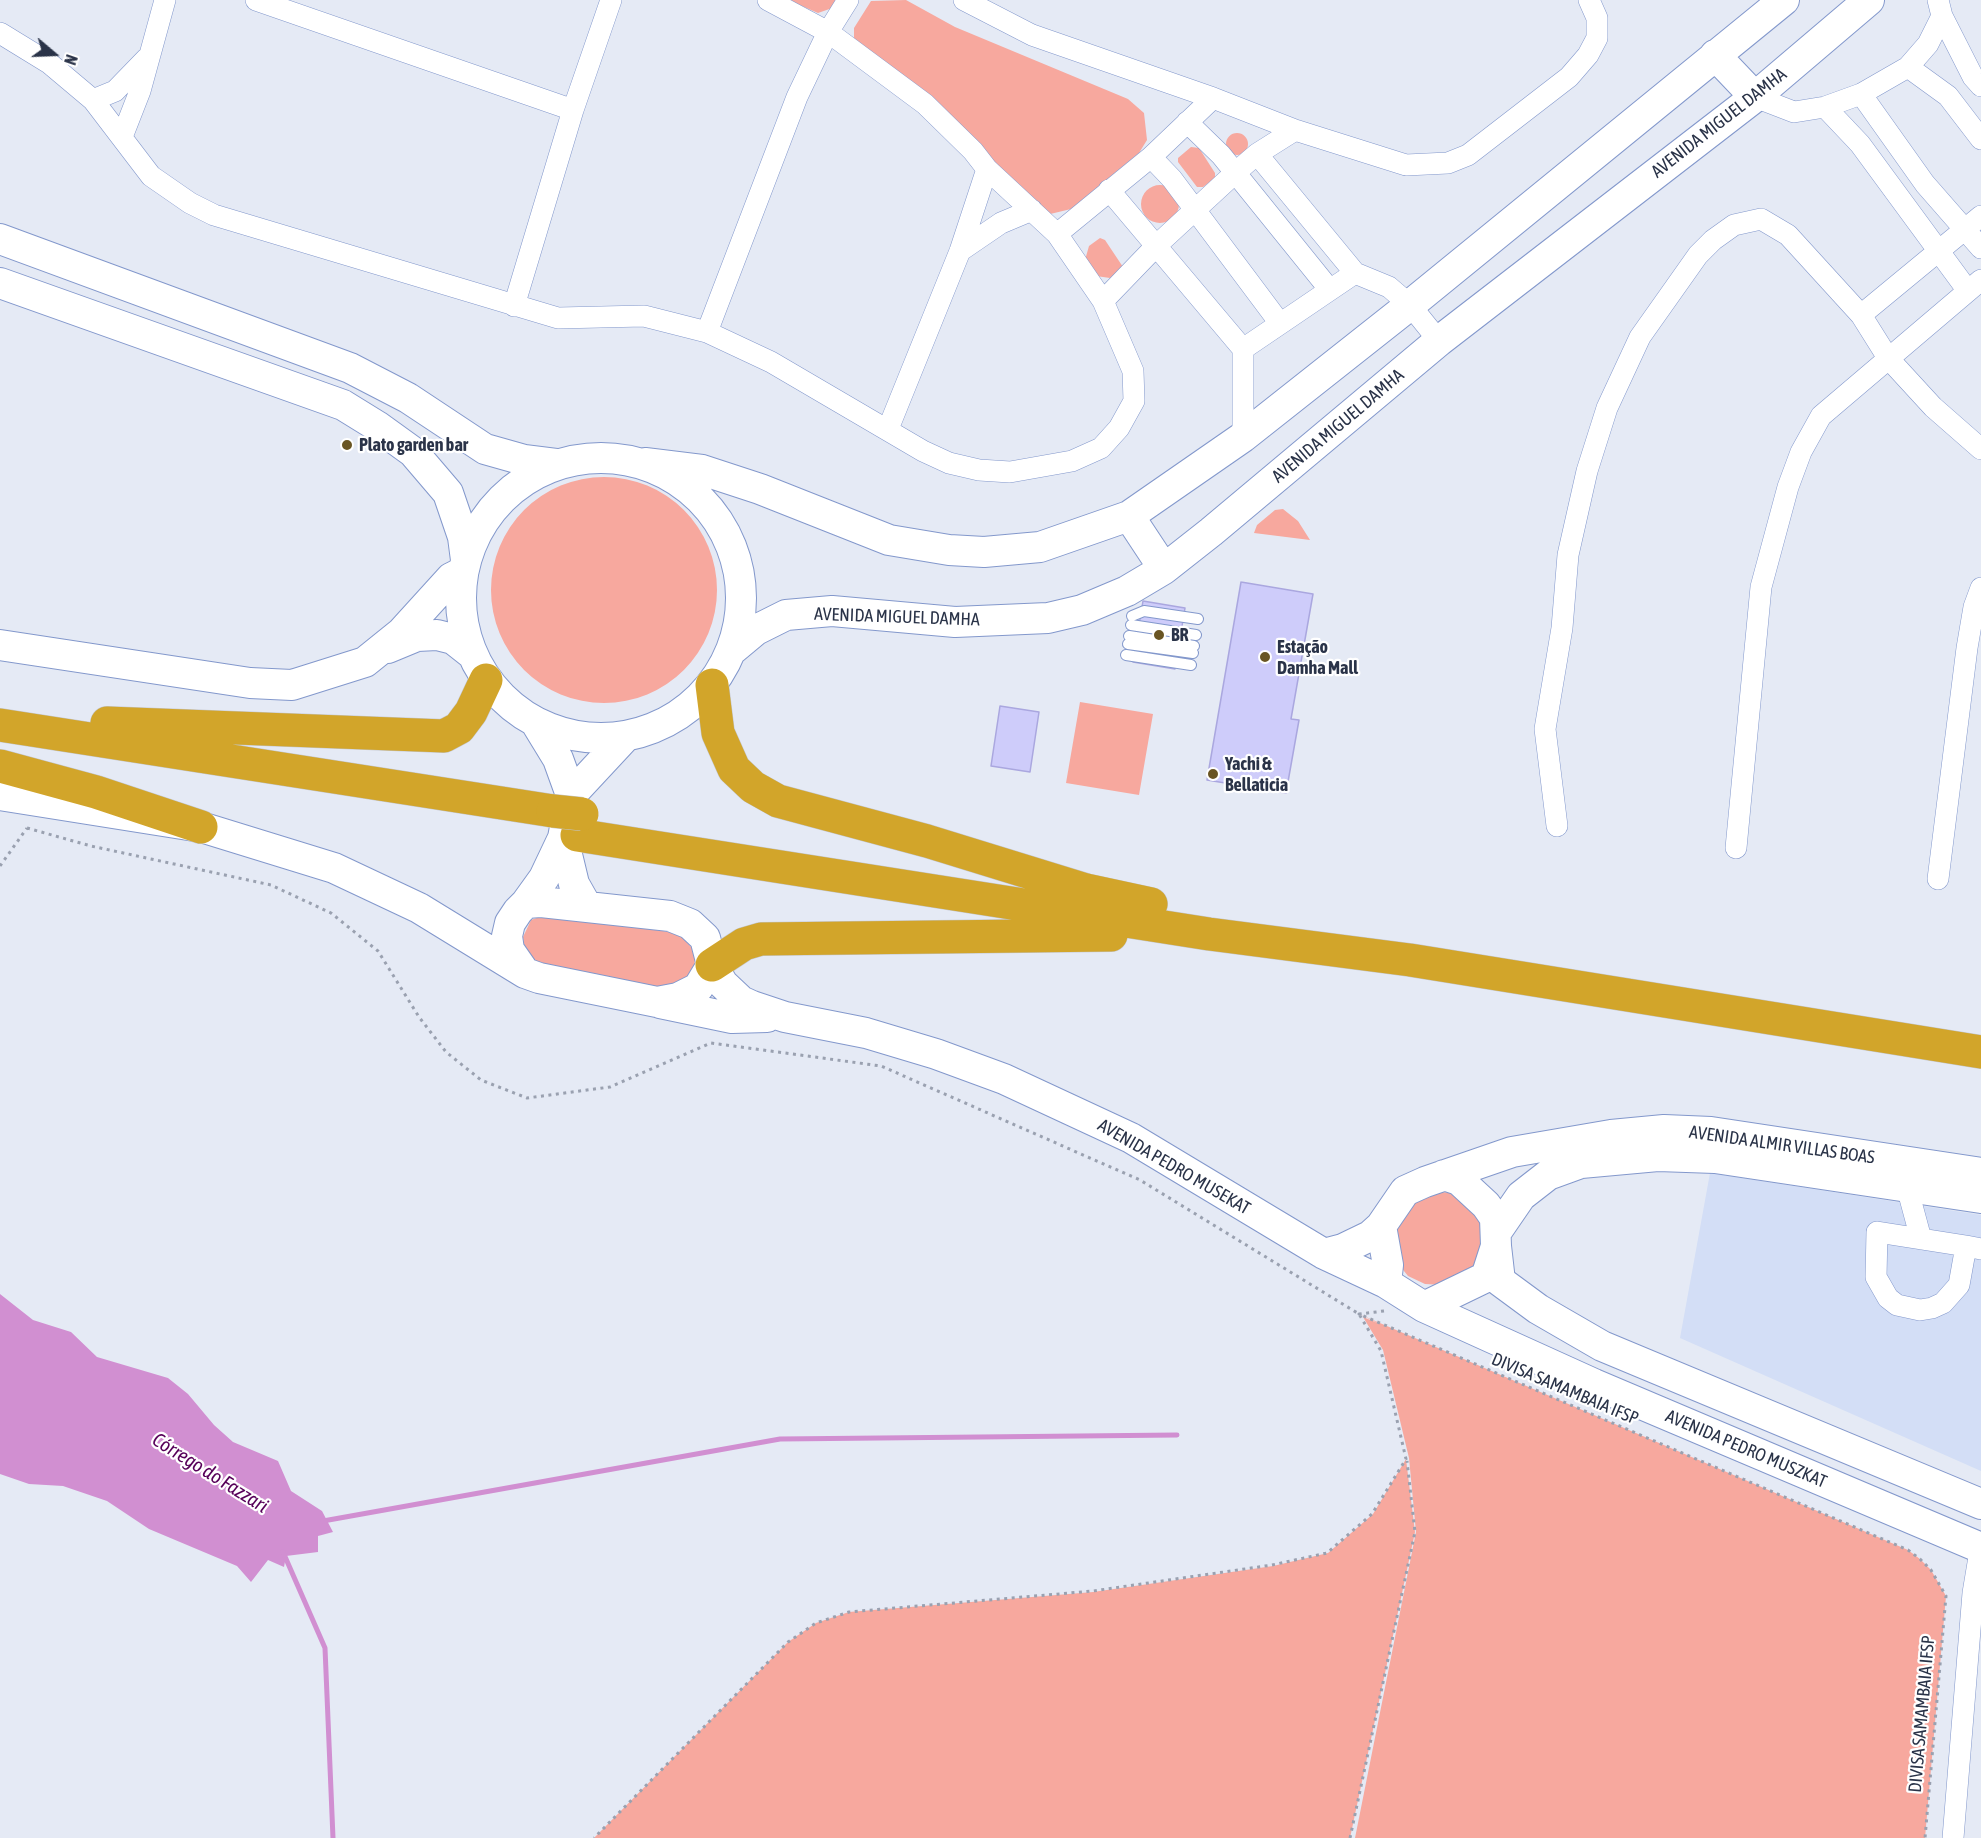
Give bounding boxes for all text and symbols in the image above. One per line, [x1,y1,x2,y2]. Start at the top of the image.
north arrow [24,24,84,84]
text: N [61,52,81,67]
street label: AVENIDA MIGUEL DAMHA [1647,63,1791,183]
street label: AVENIDA MIGUEL DAMHA [1268,364,1408,488]
place label: Plato garden bar [359,434,468,456]
marker: Plato garden bar [340,438,354,452]
street label: AVENIDA MIGUEL DAMHA [814,603,980,631]
place label: BR [1171,624,1189,646]
marker: BR [1152,628,1166,642]
place label: Estação Damha Mall [1277,636,1358,678]
marker: Estação Damha Mall [1258,650,1272,664]
place label: Yachi & Bellaticia [1225,753,1288,795]
marker: Yachi & Bellaticia [1206,767,1220,781]
street label: AVENIDA PEDRO MUSEKAT [1094,1114,1254,1220]
street label: AVENIDA ALMIR VILLAS BOAS [1688,1121,1876,1169]
street label: DIVISA SAMAMBAIA IFSP [1488,1348,1642,1430]
street label: AVENIDA PEDRO MUSZKAT [1662,1405,1830,1493]
water label: Córrego do Fazzari [148,1428,272,1518]
street label: DIVISA SAMAMBAIA IFSP [1904,1635,1940,1793]

